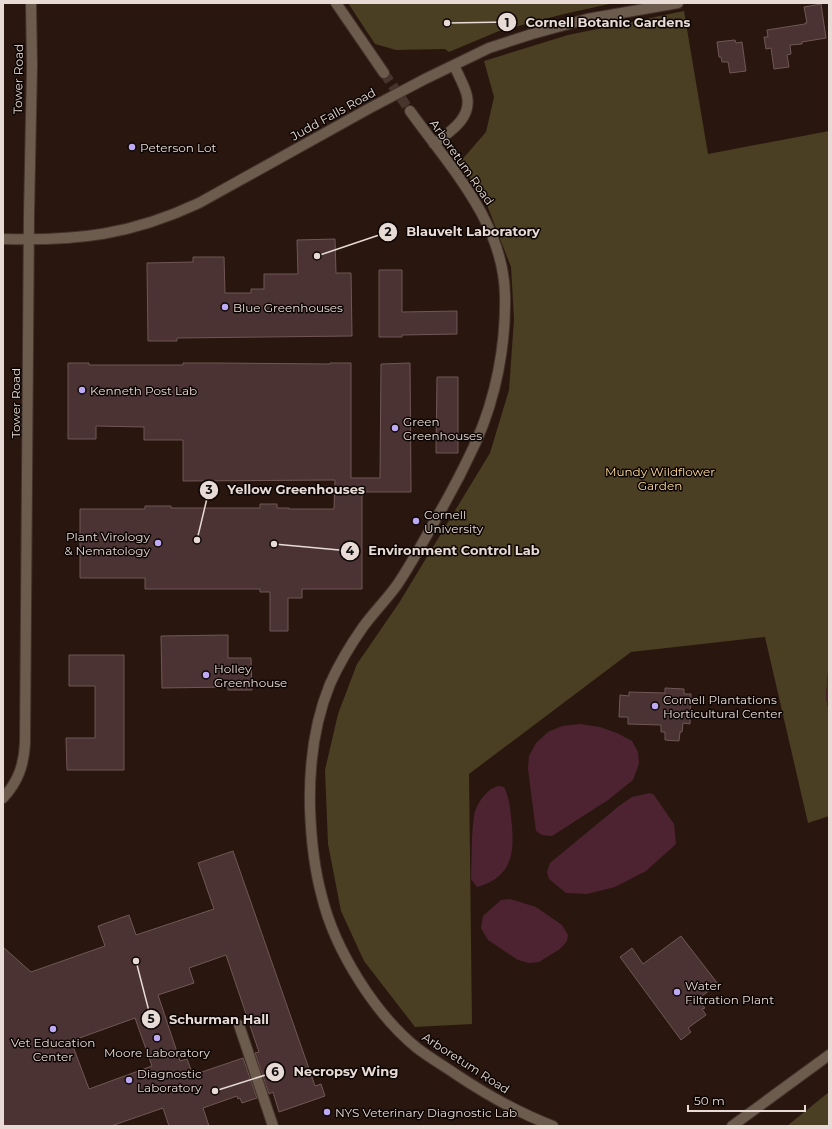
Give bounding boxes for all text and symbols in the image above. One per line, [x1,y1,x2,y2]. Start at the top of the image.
callout: Cornell Botanic Gardens [497,10,698,35]
text: Cornell Botanic Gardens [526,14,690,30]
text: 1 [505,15,509,30]
street label: Tower Road [10,44,26,114]
street label: Judd Falls Road [287,84,378,144]
street label: Arboretum Road [427,116,497,208]
place label: Peterson Lot [140,140,217,155]
marker: Peterson Lot [127,142,137,152]
callout: Blauvelt Laboratory [378,219,548,244]
text: Blauvelt Laboratory [406,223,540,239]
text: 2 [384,224,392,239]
place label: Blue Greenhouses [233,300,343,315]
marker: Blue Greenhouses [220,302,230,312]
street label: Tower Road [8,368,23,438]
place label: Kenneth Post Lab [90,383,197,398]
marker: Kenneth Post Lab [77,385,87,395]
place label: Green Greenhouses [403,414,482,443]
marker: Green Greenhouses [390,423,400,433]
park label: Mundy Wildflower Garden [605,464,715,493]
callout: Yellow Greenhouses [199,477,373,502]
text: Yellow Greenhouses [226,481,365,497]
text: 3 [204,482,213,497]
place label: Cornell University [424,507,484,536]
marker: Cornell University [411,516,421,526]
place label: Plant Virology & Nematology [64,529,150,558]
marker: Plant Virology & Nematology [153,538,163,548]
callout: Environment Control Lab [340,538,547,563]
text: Environment Control Lab [368,542,540,558]
text: 4 [346,543,355,558]
place label: Holley Greenhouse [214,661,287,690]
marker: Holley Greenhouse [201,670,211,680]
place label: Cornell Plantations Horticultural Center [663,692,783,721]
marker: Cornell Plantations Horticultural Center [650,701,660,711]
place label: Water Filtration Plant [685,978,774,1007]
marker: Water Filtration Plant [672,987,682,997]
callout: Schurman Hall [141,1007,277,1032]
text: 5 [147,1011,155,1026]
text: Schurman Hall [169,1011,269,1027]
marker: Vet Education Center [48,1024,58,1034]
street label: Arboretum Road [420,1029,512,1097]
marker: Moore Laboratory [152,1033,162,1043]
place label: Vet Education Center [11,1035,95,1064]
place label: Moore Laboratory [104,1045,211,1060]
callout: Necropsy Wing [265,1059,406,1084]
text: Necropsy Wing [294,1063,398,1079]
text: 6 [271,1064,279,1079]
place label: Diagnostic Laboratory [137,1066,202,1095]
marker: Diagnostic Laboratory [124,1075,134,1085]
scale bar [688,1087,805,1113]
text: 50 m [694,1093,725,1108]
place label: NYS Veterinary Diagnostic Lab [335,1105,517,1120]
marker: NYS Veterinary Diagnostic Lab [322,1107,332,1117]

